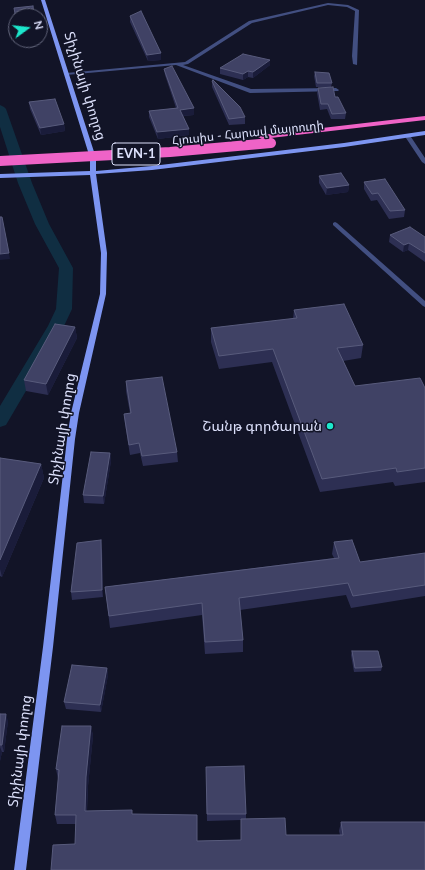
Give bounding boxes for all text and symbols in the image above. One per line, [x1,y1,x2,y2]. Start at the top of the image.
north arrow [8,8,48,48]
text: N [32,19,46,31]
street label: Տիչինայի փողոց [61,30,109,142]
street label: Հյուսիս - Հարավ մայրուղի [171,118,325,148]
road number: EVN-1 [112,143,160,165]
street label: Տիչինայի փողոց [45,372,79,486]
place label: Շանթ գործարան [202,418,322,434]
marker: Շանթ գործարան [325,421,335,431]
street label: Տիչինայի փողոց [5,694,35,808]

